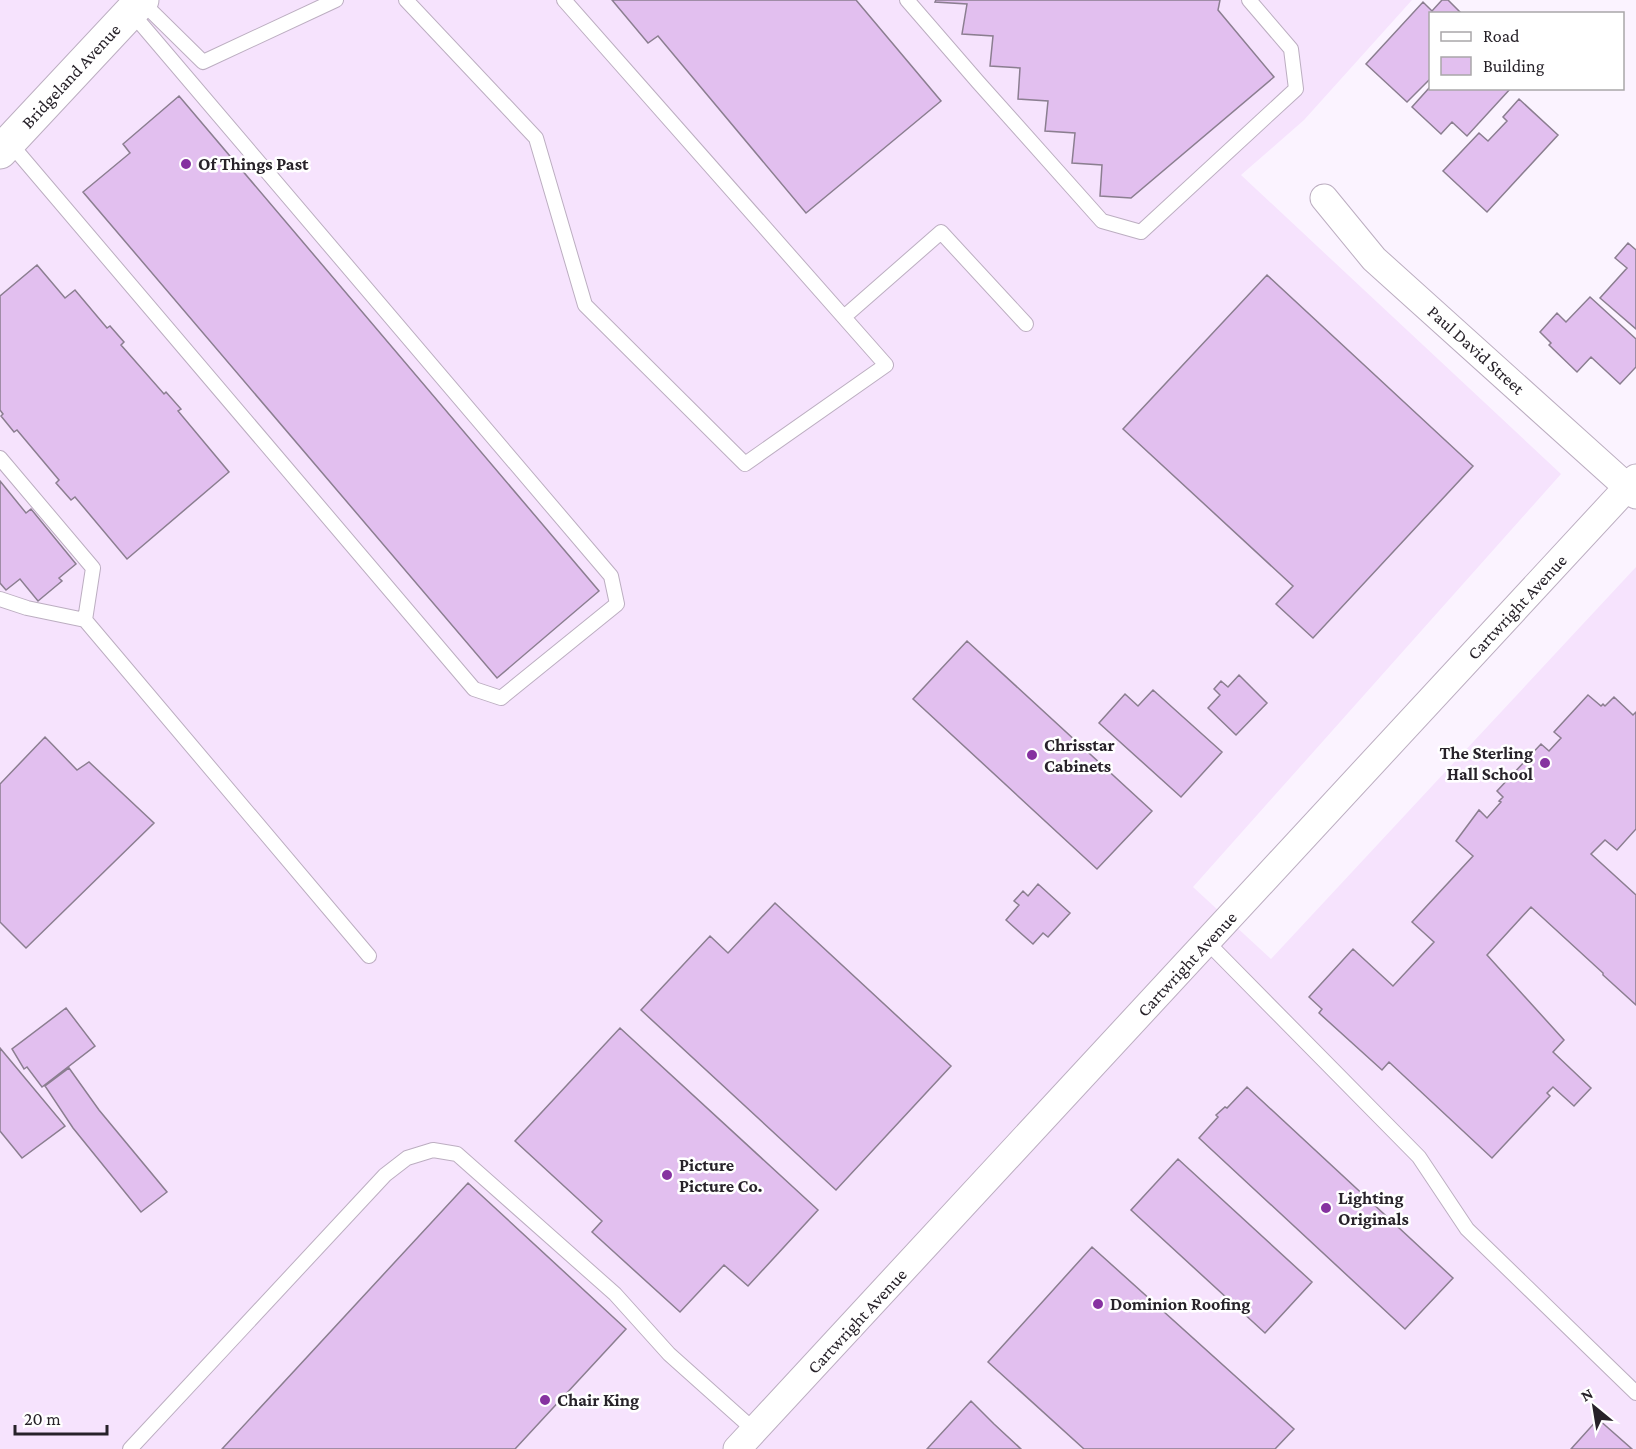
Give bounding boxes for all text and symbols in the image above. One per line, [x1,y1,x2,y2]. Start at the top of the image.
legend [1429,12,1624,90]
street label: Bridgeland Avenue [17,20,125,132]
text: Road [1483,26,1520,46]
text: Building [1483,56,1545,76]
place label: Of Things Past [198,154,309,174]
marker: Of Things Past [179,157,193,171]
street label: Paul David Street [1424,301,1529,399]
street label: Cartwright Avenue [1463,550,1571,664]
place label: Chrisstar Cabinets [1044,735,1115,776]
place label: The Sterling Hall School [1440,743,1533,784]
marker: Chrisstar Cabinets [1025,748,1039,762]
marker: The Sterling Hall School [1538,756,1552,770]
street label: Cartwright Avenue [1133,907,1241,1021]
place label: Picture Picture Co. [679,1155,763,1196]
marker: Picture Picture Co. [660,1168,674,1182]
place label: Lighting Originals [1338,1188,1409,1229]
marker: Lighting Originals [1319,1201,1333,1215]
street label: Cartwright Avenue [803,1264,911,1378]
place label: Dominion Roofing [1110,1294,1250,1314]
marker: Dominion Roofing [1091,1297,1105,1311]
north arrow [1564,1377,1624,1437]
text: N [1578,1384,1596,1405]
place label: Chair King [557,1390,639,1410]
marker: Chair King [538,1393,552,1407]
scale bar [15,1398,106,1436]
text: 20 m [24,1409,61,1429]

